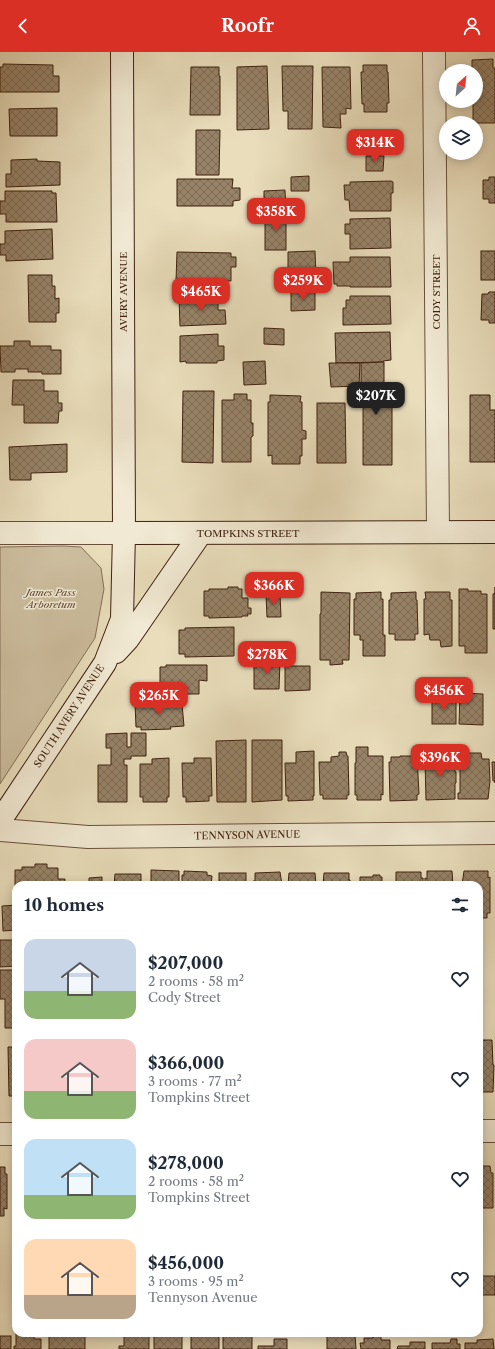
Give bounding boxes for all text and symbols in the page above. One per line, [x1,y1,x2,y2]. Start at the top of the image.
icon: back [12,15,34,37]
text: Roofr [221,15,274,37]
icon: person [461,15,483,37]
north arrow [439,64,483,108]
map controls [439,64,483,160]
button: layers [439,116,483,160]
pin: $314K [347,129,403,163]
text: $314K [356,134,394,150]
pin: $358K [248,198,304,232]
text: $358K [256,203,296,219]
street label: AVERY AVENUE [117,252,130,333]
street label: CODY STREET [430,254,443,330]
pin: $259K [275,267,331,301]
text: $259K [283,272,323,288]
pin: $465K [173,278,229,312]
text: $465K [181,283,221,299]
pin: $207K [348,382,404,416]
text: $207K [356,387,396,403]
street label: TOMPKINS STREET [197,527,300,540]
pin: $366K [246,572,302,606]
text: $366K [254,577,294,593]
park label: James Pass Arboretum [23,586,77,611]
pin: $278K [239,641,295,675]
text: $278K [247,646,287,662]
street label: SOUTH AVERY AVENUE [31,662,107,770]
pin: $456K [416,677,472,711]
pin: $265K [131,682,187,716]
text: $456K [424,682,464,698]
text: $265K [139,687,179,703]
pin: $396K [412,744,468,778]
text: $396K [420,749,460,765]
street label: TENNYSON AVENUE [194,828,300,842]
icon: filters [449,894,471,916]
text: 10 homes [24,895,104,915]
text: $207,000 [148,953,223,973]
icon: home [56,955,104,1003]
icon: heart [449,968,471,990]
text: 2 rooms · 58 m² [148,973,244,989]
text: Cody Street [148,989,221,1005]
text: $366,000 [148,1053,224,1073]
icon: home [56,1055,104,1103]
icon: heart [449,1068,471,1090]
text: 3 rooms · 77 m² [148,1073,242,1089]
text: Tompkins Street [148,1089,250,1105]
text: $278,000 [148,1153,224,1173]
icon: home [56,1155,104,1203]
icon: heart [449,1168,471,1190]
text: 2 rooms · 58 m² [148,1173,244,1189]
text: Tompkins Street [148,1189,250,1205]
text: $456,000 [148,1253,224,1273]
icon: home [56,1255,104,1303]
icon: heart [449,1268,471,1290]
text: 3 rooms · 95 m² [148,1273,244,1289]
text: Tennyson Avenue [148,1289,258,1305]

